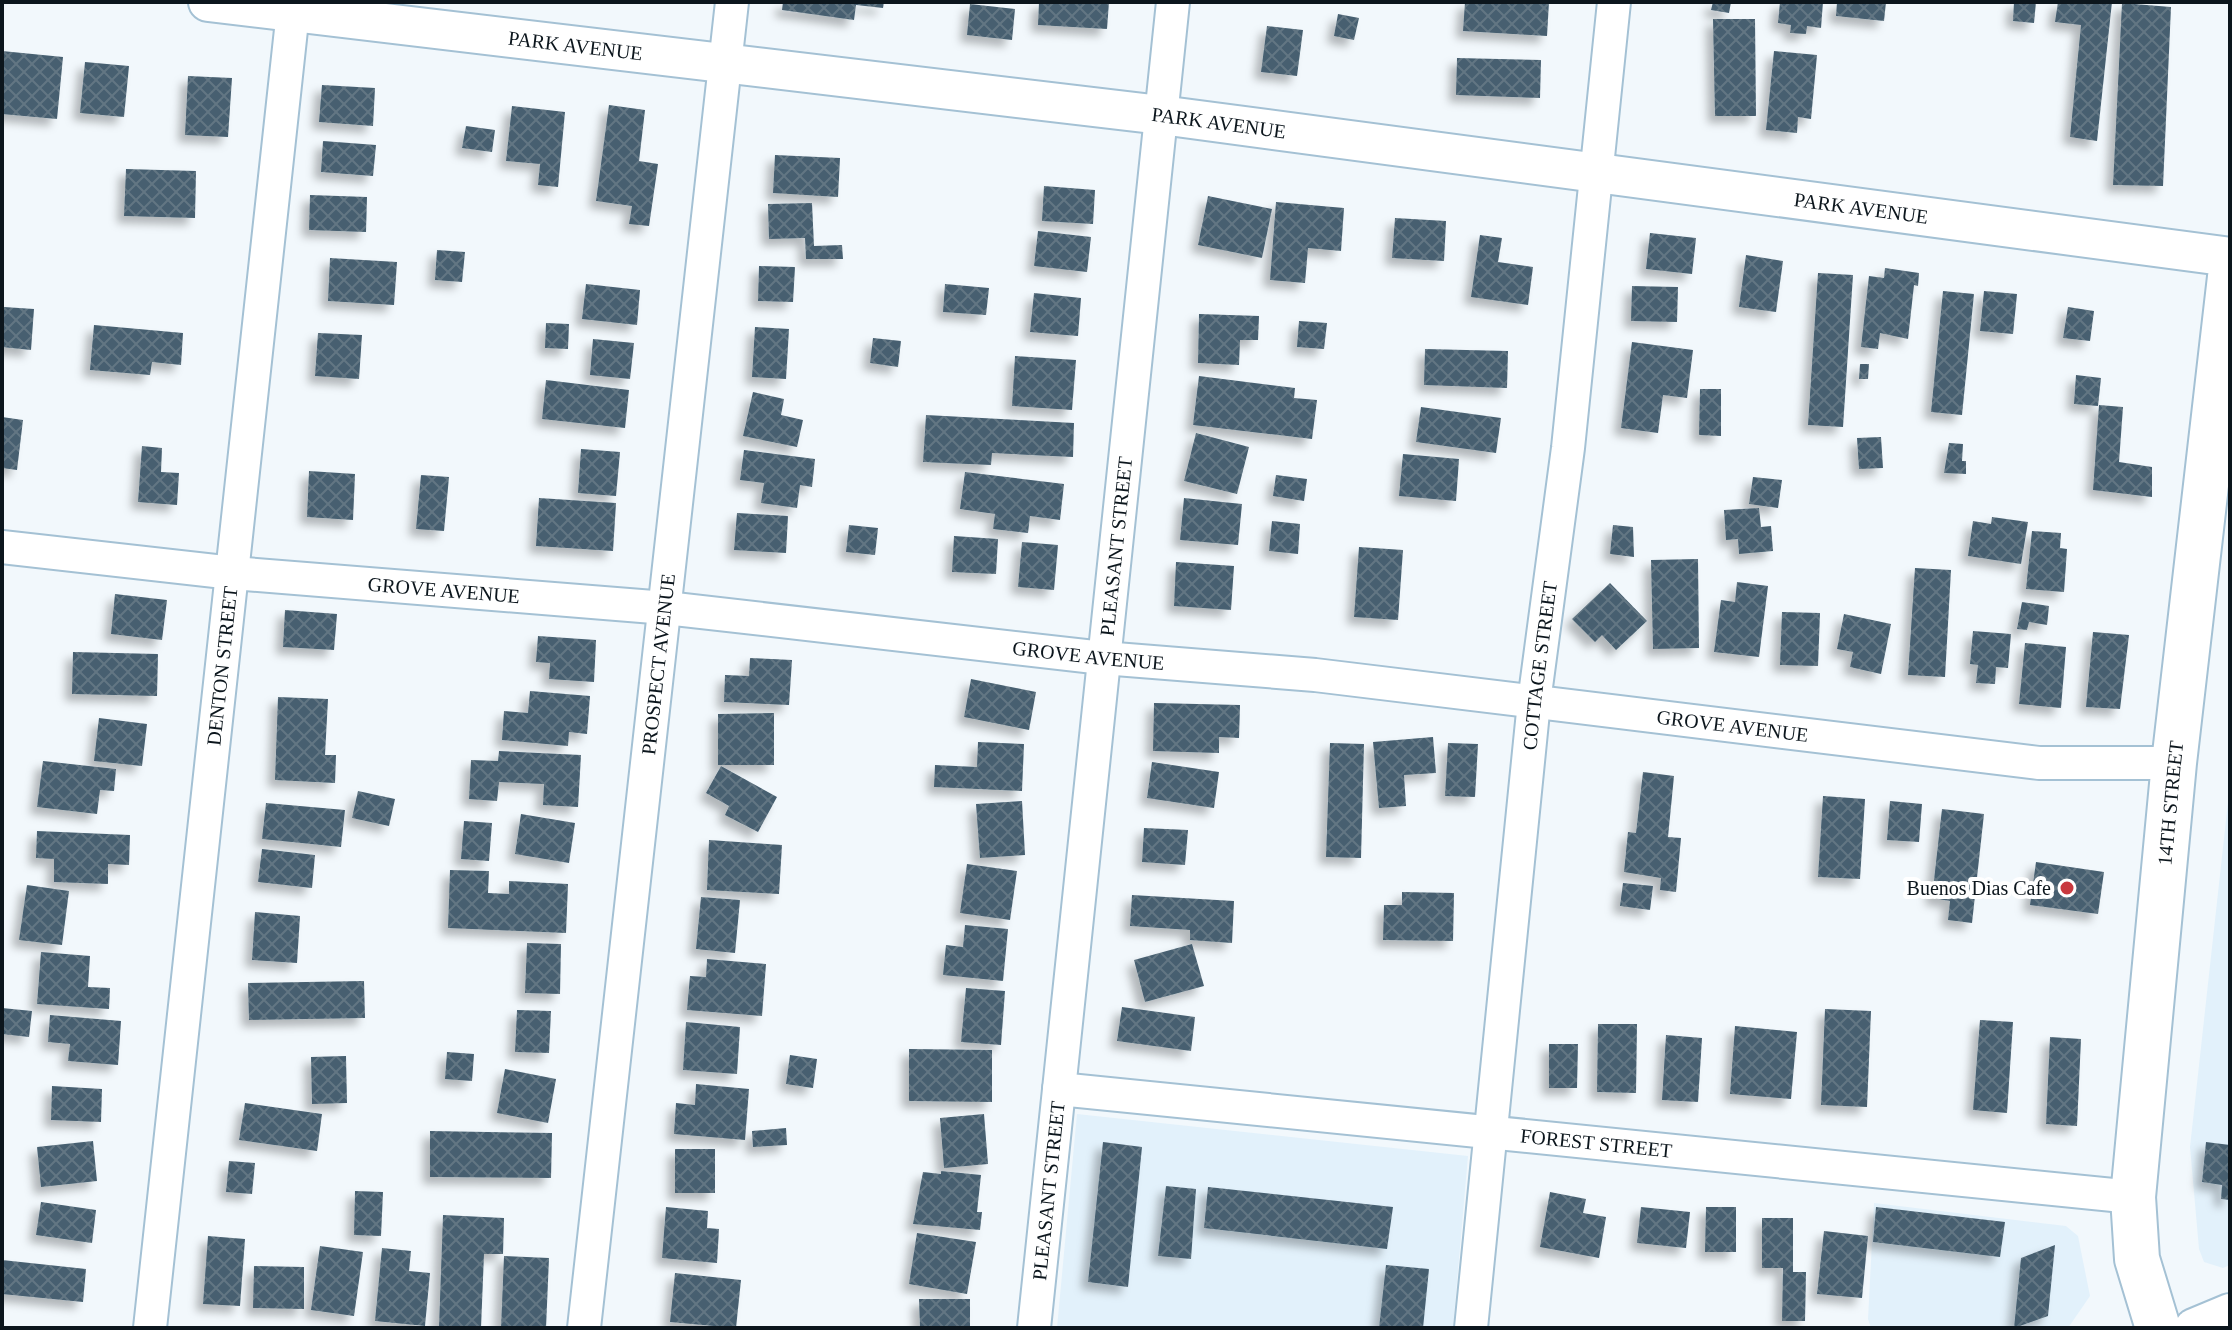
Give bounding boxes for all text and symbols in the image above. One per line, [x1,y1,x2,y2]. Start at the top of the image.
street label: PARK AVENUE [507,27,644,64]
street label: PARK AVENUE [1151,103,1287,142]
street label: PARK AVENUE [1793,188,1930,228]
street label: PLEASANT STREET [1096,456,1136,637]
street label: PROSPECT AVENUE [637,572,679,756]
street label: GROVE AVENUE [367,573,521,607]
street label: COTTAGE STREET [1518,580,1561,751]
street label: DENTON STREET [202,585,241,747]
street label: GROVE AVENUE [1011,637,1165,674]
street label: GROVE AVENUE [1656,706,1810,746]
street label: 14TH STREET [2153,740,2187,866]
place label: Buenos Dias Cafe [1907,877,2051,899]
marker: Buenos Dias Cafe [2058,879,2076,897]
street label: PLEASANT STREET [1028,1100,1069,1282]
street label: FOREST STREET [1519,1124,1673,1162]

